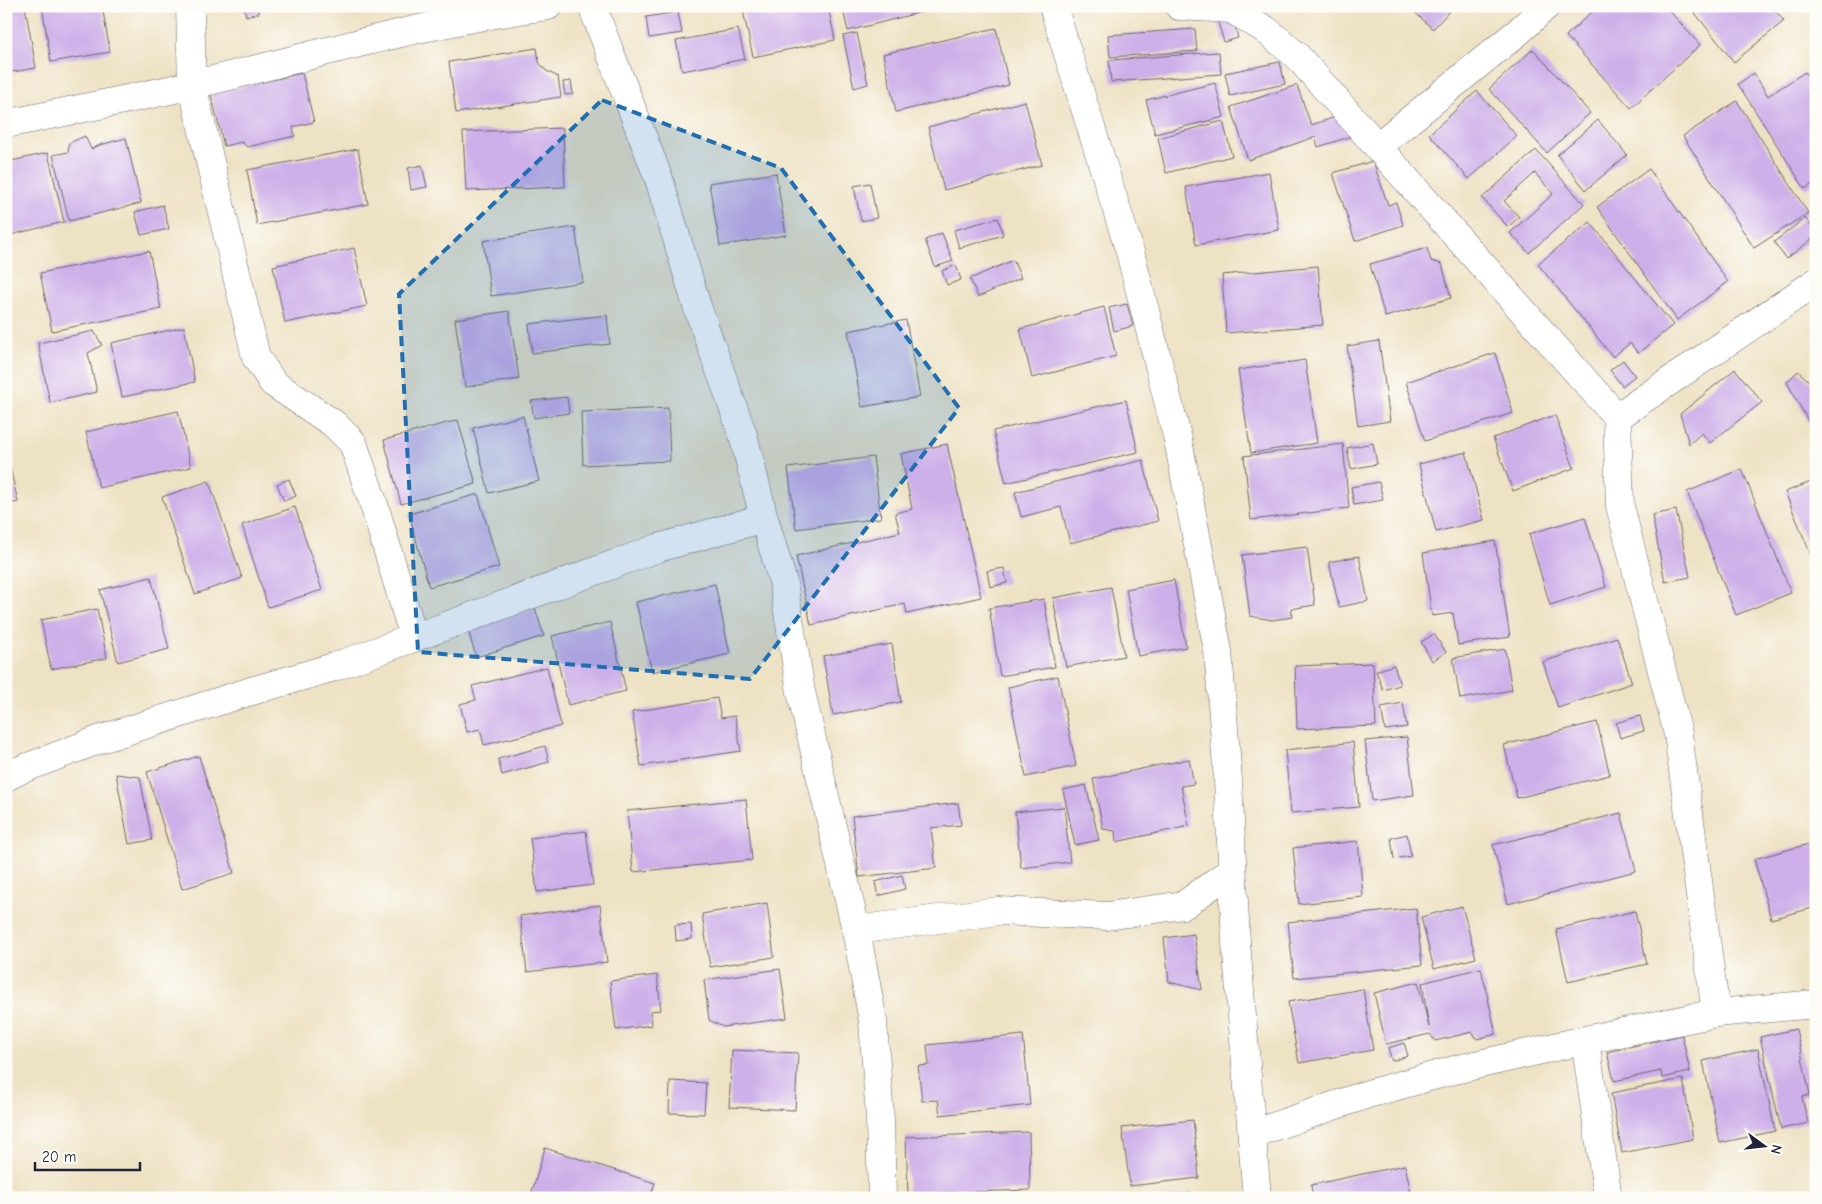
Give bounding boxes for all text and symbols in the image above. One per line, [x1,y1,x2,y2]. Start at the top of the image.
north arrow [1740,1122,1790,1172]
scale bar [35,1139,140,1171]
text: N [1767,1143,1785,1156]
text: 20 m [42,1148,76,1166]

